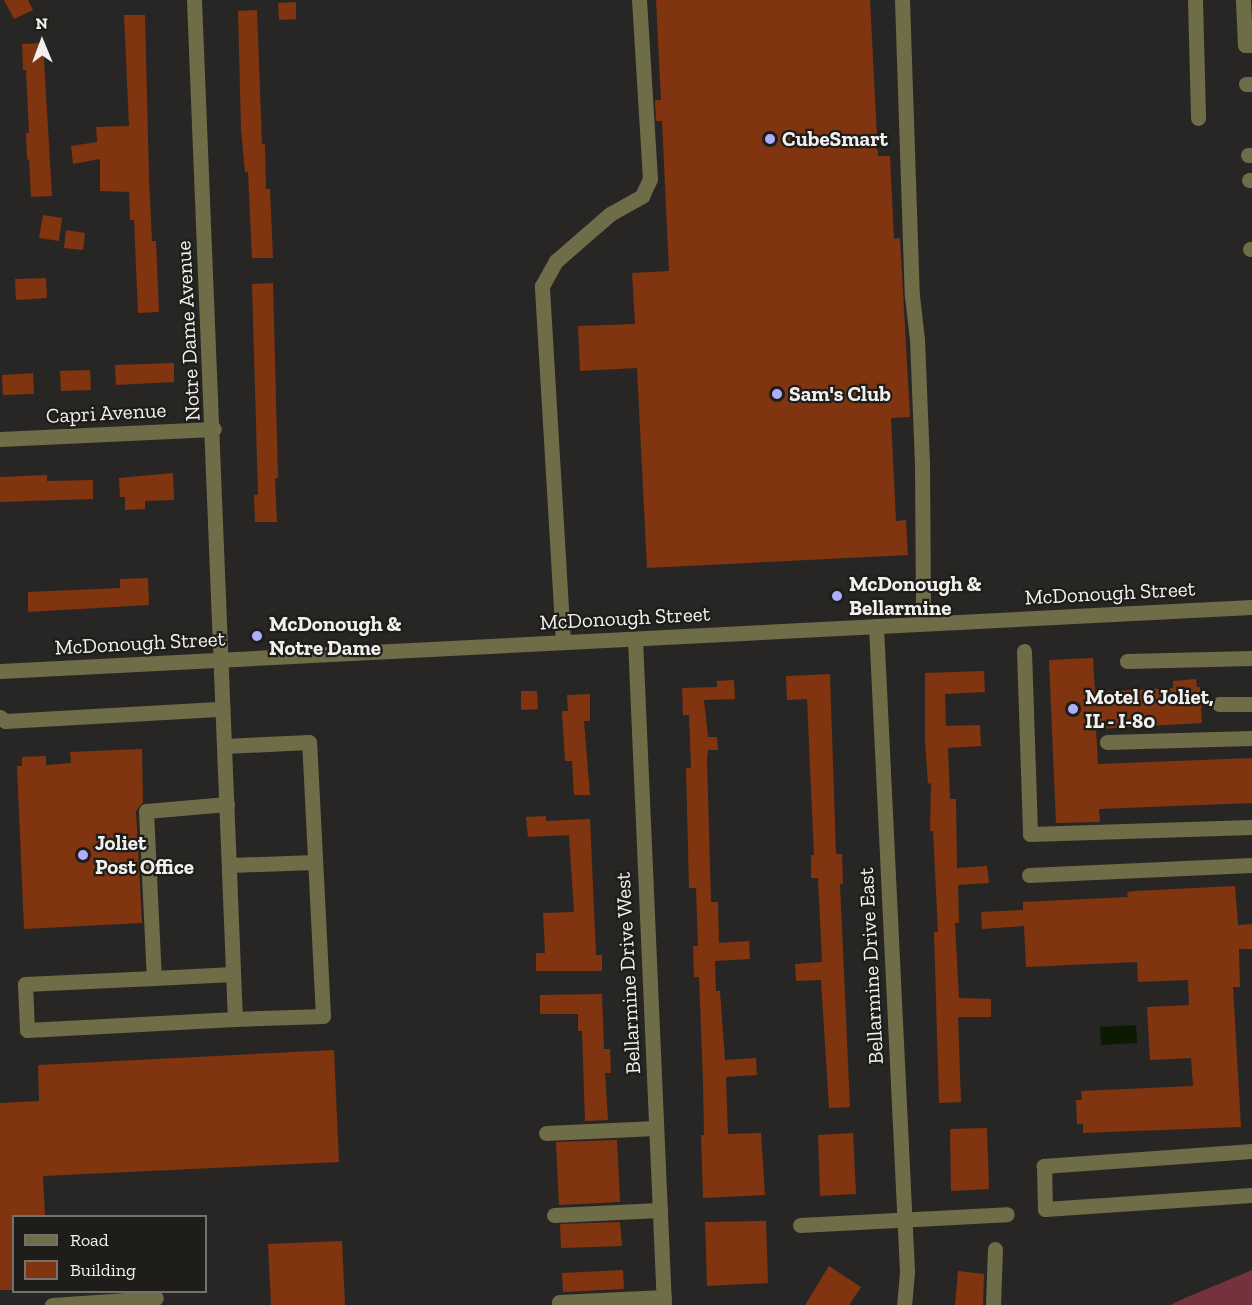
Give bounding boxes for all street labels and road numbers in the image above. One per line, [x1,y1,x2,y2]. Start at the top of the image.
street label: Notre Dame Avenue [171,240,205,422]
street label: Capri Avenue [45,397,167,429]
street label: McDonough Street [1024,576,1196,610]
street label: McDonough Street [539,601,711,635]
street label: McDonough Street [54,626,226,660]
street label: Bellarmine Drive East [853,867,889,1065]
street label: Bellarmine Drive West [610,871,646,1075]

